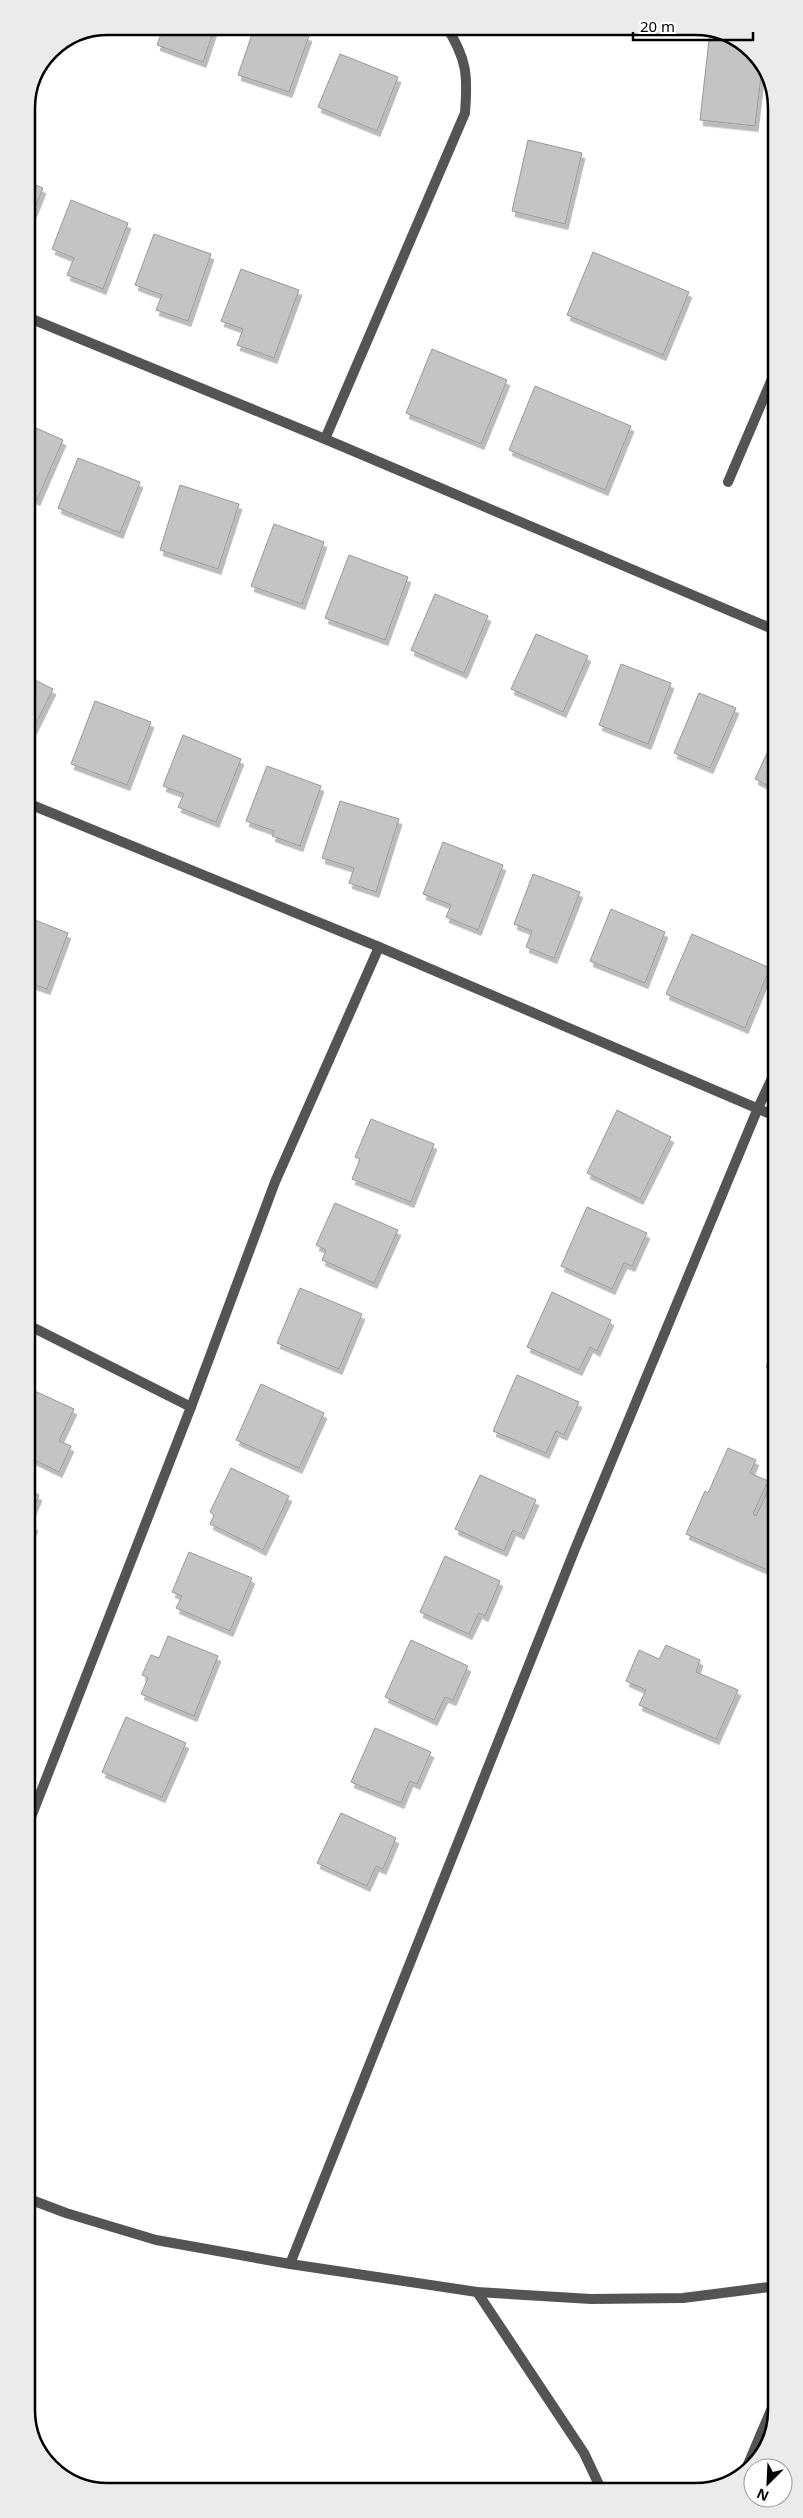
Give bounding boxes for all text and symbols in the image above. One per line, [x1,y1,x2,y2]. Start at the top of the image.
scale bar [633,10,753,42]
text: 20 m [640,16,675,36]
north arrow [743,2458,793,2508]
text: N [753,2484,772,2506]

